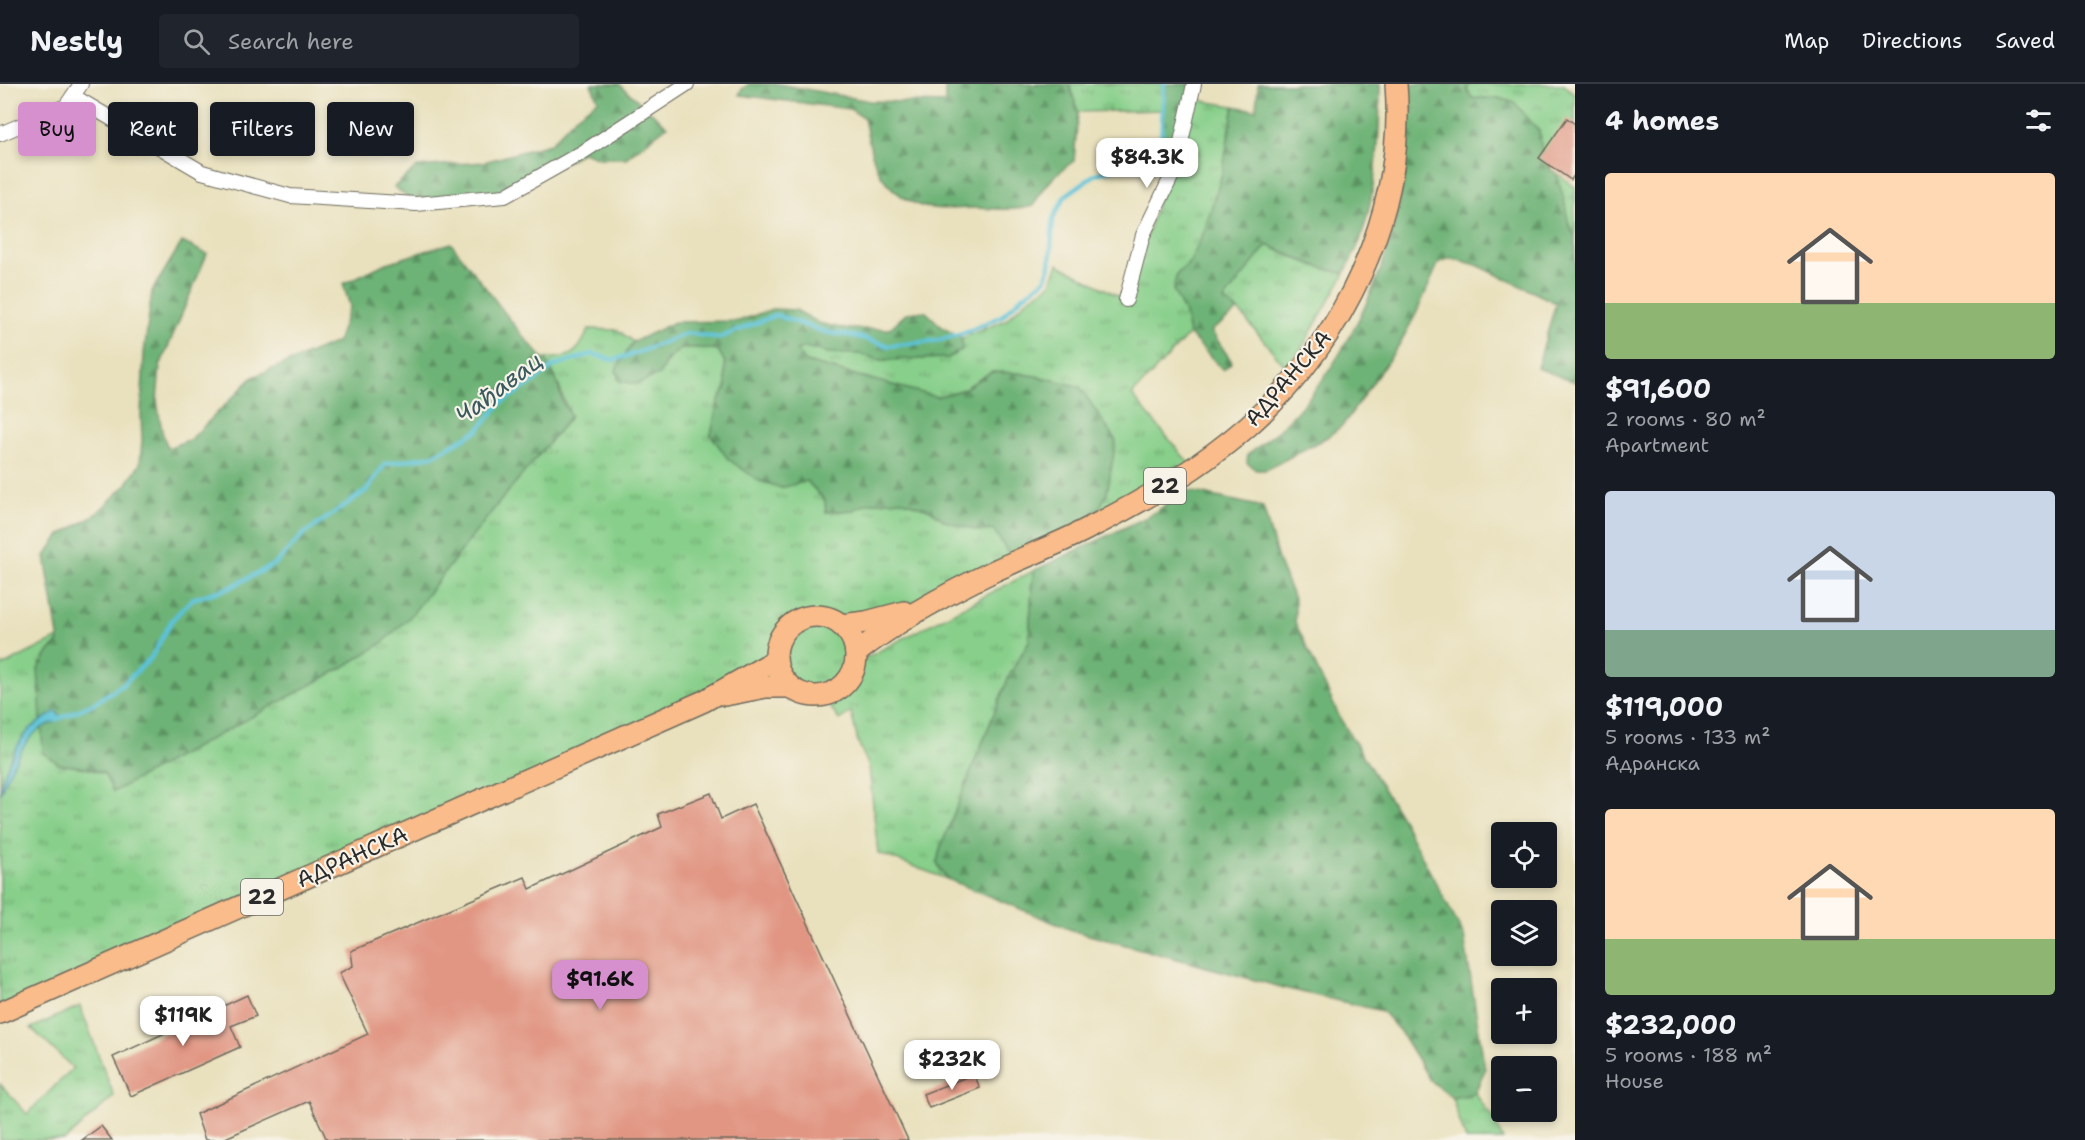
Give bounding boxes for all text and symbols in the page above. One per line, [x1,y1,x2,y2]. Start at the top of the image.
search box [159,14,579,68]
text: Nestly [30,22,123,60]
icon: search [180,25,213,58]
text: Search here [228,27,354,56]
text: Map [1784,27,1829,55]
text: Directions [1862,27,1962,55]
text: Saved [1995,27,2055,55]
chip: Buy [18,102,96,156]
chip: Rent [108,102,198,156]
chip: Filters [210,102,315,156]
chip: New [327,102,414,156]
text: 4 homes [1605,103,1719,138]
icon: filters [2022,104,2055,137]
pin: $84.3K [1098,138,1196,189]
text: $84.3K [1110,144,1184,170]
icon: home [1776,212,1884,320]
street label: АДРАНСКА [1238,324,1338,432]
water label: Чађавац [449,345,549,431]
text: $91,600 [1605,371,1711,406]
text: 2 rooms · 80 m² [1605,406,1766,432]
text: Apartment [1605,432,1709,458]
road number: 22 [1144,468,1186,504]
icon: home [1776,530,1884,638]
text: $119,000 [1605,689,1723,724]
text: 5 rooms · 133 m² [1605,724,1770,750]
text: Адранска [1605,750,1700,776]
street label: АДРАНСКА [292,820,412,894]
map controls [1491,822,1557,1122]
button: locate [1491,822,1557,888]
icon: home [1776,848,1884,956]
road number: 22 [241,879,283,915]
button: layers [1491,900,1557,966]
pin: $91.6K [551,960,649,1011]
text: $91.6K [566,966,634,992]
button: + [1491,978,1557,1044]
pin: $119K [141,996,225,1047]
text: $119K [154,1002,212,1028]
text: $232,000 [1605,1007,1736,1042]
pin: $232K [910,1040,994,1091]
text: 5 rooms · 188 m² [1605,1042,1772,1068]
text: $232K [918,1046,986,1072]
button: − [1491,1056,1557,1122]
text: House [1605,1068,1664,1094]

